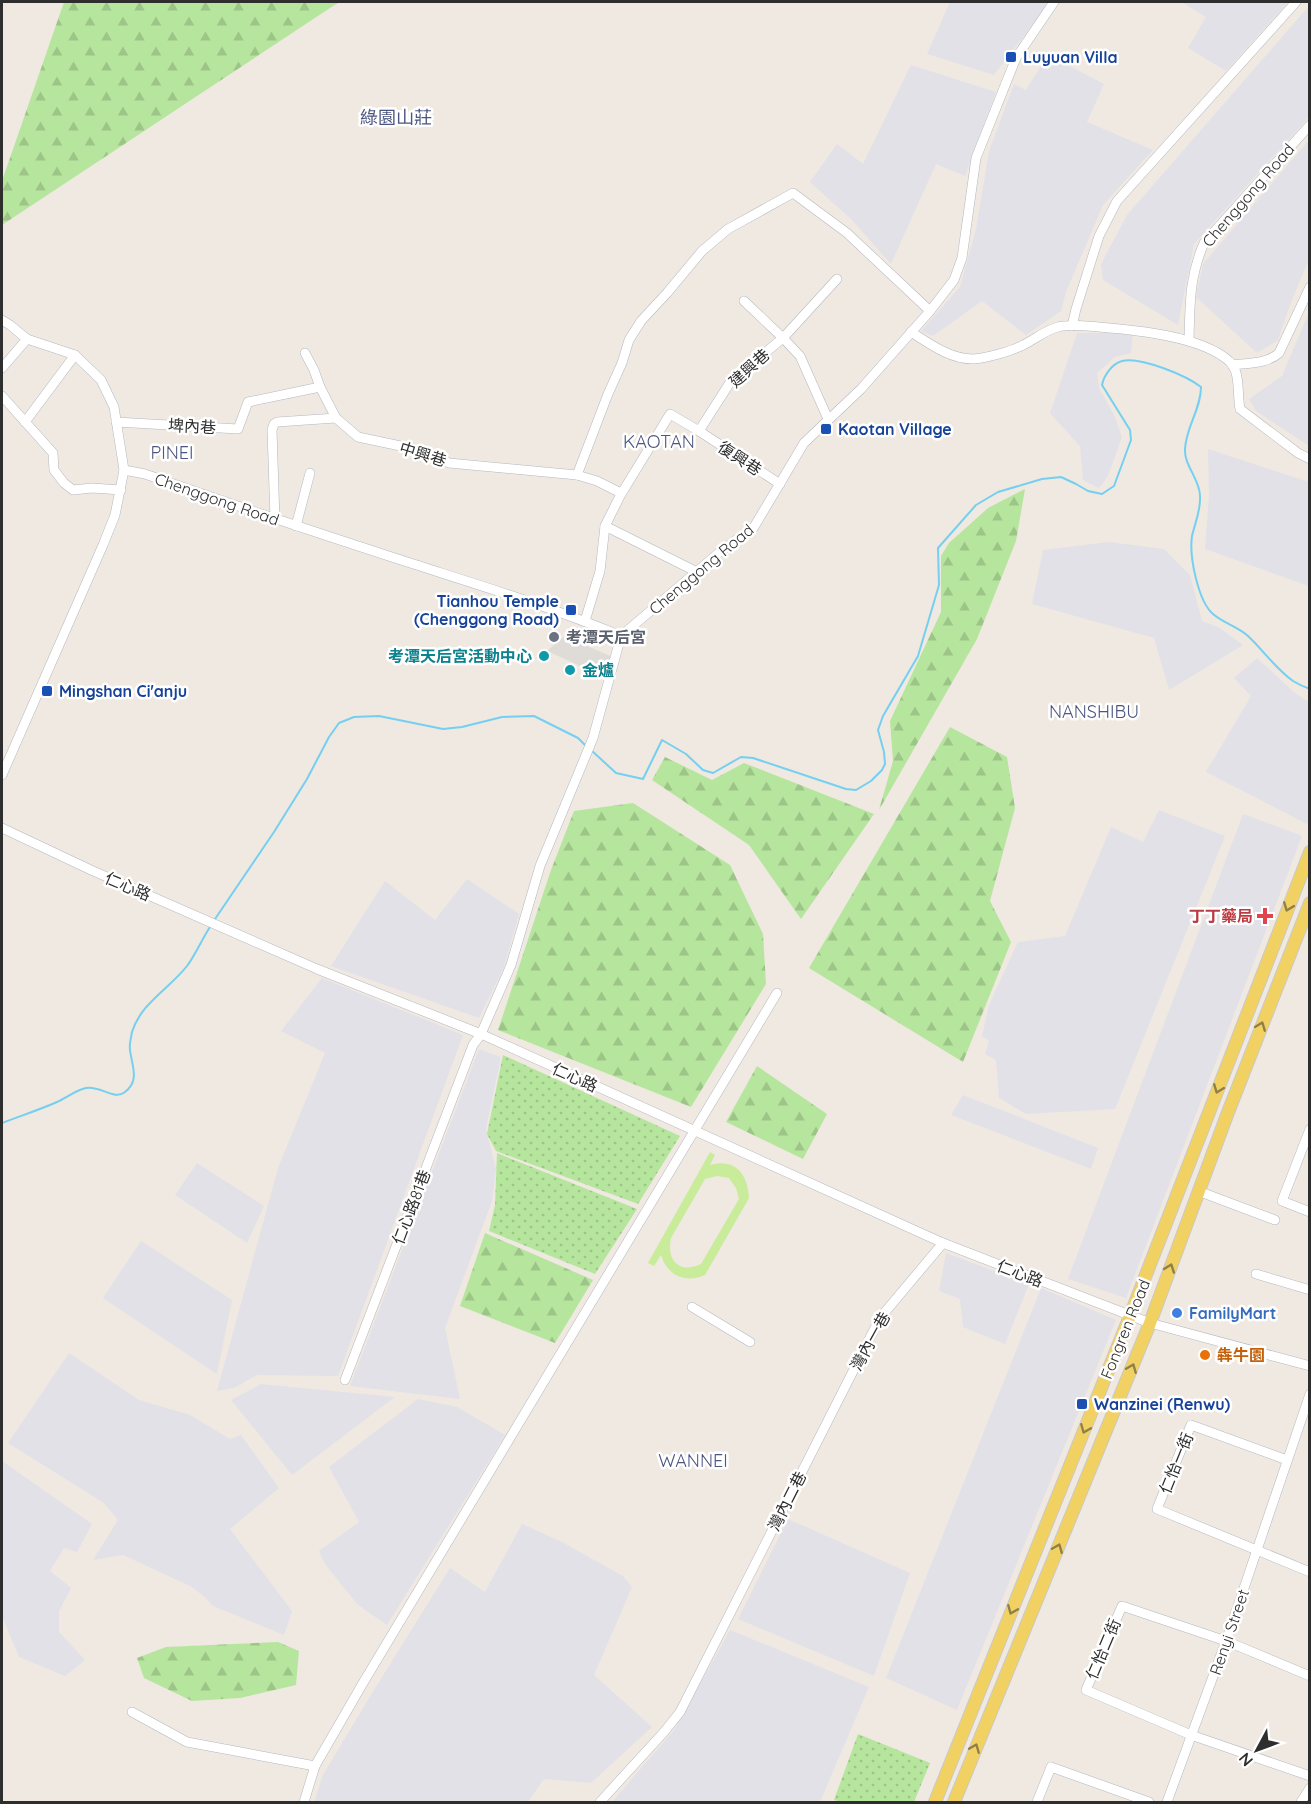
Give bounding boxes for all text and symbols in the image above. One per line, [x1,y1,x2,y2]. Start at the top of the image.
place label: Luyuan Villa [1023,47,1118,67]
marker: Luyuan Villa [1004,50,1018,64]
district label: 綠園山莊 [360,106,432,129]
street label: Chenggong Road [1198,139,1298,251]
street label: 建興巷 [724,345,774,391]
street label: 埤內巷 [168,415,216,437]
place label: Kaotan Village [838,419,952,439]
marker: Kaotan Village [819,422,833,436]
district label: KAOTAN [623,430,695,453]
street label: 中興巷 [397,437,449,471]
street label: 復興巷 [714,437,766,479]
district label: PINEI [150,441,194,464]
street label: Chenggong Road [152,468,282,530]
street label: Chenggong Road [645,519,757,619]
place label: Tianhou Temple (Chenggong Road) [414,591,559,629]
marker: Tianhou Temple (Chenggong Road) [564,603,578,617]
place label: 考潭天后宮 [566,627,646,647]
marker: 考潭天后宮 [547,630,561,644]
place label: 考潭天后宮活動中心 [388,646,532,666]
marker: 考潭天后宮活動中心 [537,649,551,663]
place label: 金爐 [582,660,614,680]
marker: 金爐 [563,663,577,677]
place label: Mingshan Ci'anju [59,681,187,701]
marker: Mingshan Ci'anju [40,684,54,698]
district label: NANSHIBU [1049,700,1139,723]
street label: 仁心路 [102,867,154,905]
one-way arrow [1283,901,1296,912]
place label: 丁丁藥局 [1189,906,1253,926]
marker: 丁丁藥局 [1258,909,1272,923]
one-way arrow [1254,1022,1266,1033]
street label: 仁心路 [549,1058,601,1096]
one-way arrow [1213,1083,1225,1094]
street label: 仁心路81巷 [388,1167,434,1247]
street label: 仁心路 [994,1255,1046,1291]
one-way arrow [1163,1263,1176,1274]
street label: Fongren Road [1096,1276,1154,1382]
place label: FamilyMart [1189,1303,1276,1323]
marker: FamilyMart [1170,1306,1184,1320]
street label: 灣內一巷 [846,1308,894,1374]
place label: 犇牛園 [1217,1345,1265,1365]
marker: 犇牛園 [1198,1348,1212,1362]
one-way arrow [1124,1363,1137,1374]
place label: Wanzinei (Renwu) [1094,1394,1231,1414]
marker: Wanzinei (Renwu) [1075,1397,1089,1411]
one-way arrow [1080,1423,1092,1434]
street label: 仁怡一街 [1155,1430,1197,1496]
district label: WANNEI [658,1449,728,1472]
street label: 灣內二巷 [764,1468,810,1534]
one-way arrow [1051,1544,1063,1555]
street label: Renyi Street [1205,1586,1253,1678]
one-way arrow [1007,1603,1019,1614]
street label: 仁怡二街 [1081,1616,1125,1682]
north arrow [1227,1720,1287,1780]
one-way arrow [968,1743,981,1754]
text: N [1234,1749,1257,1771]

